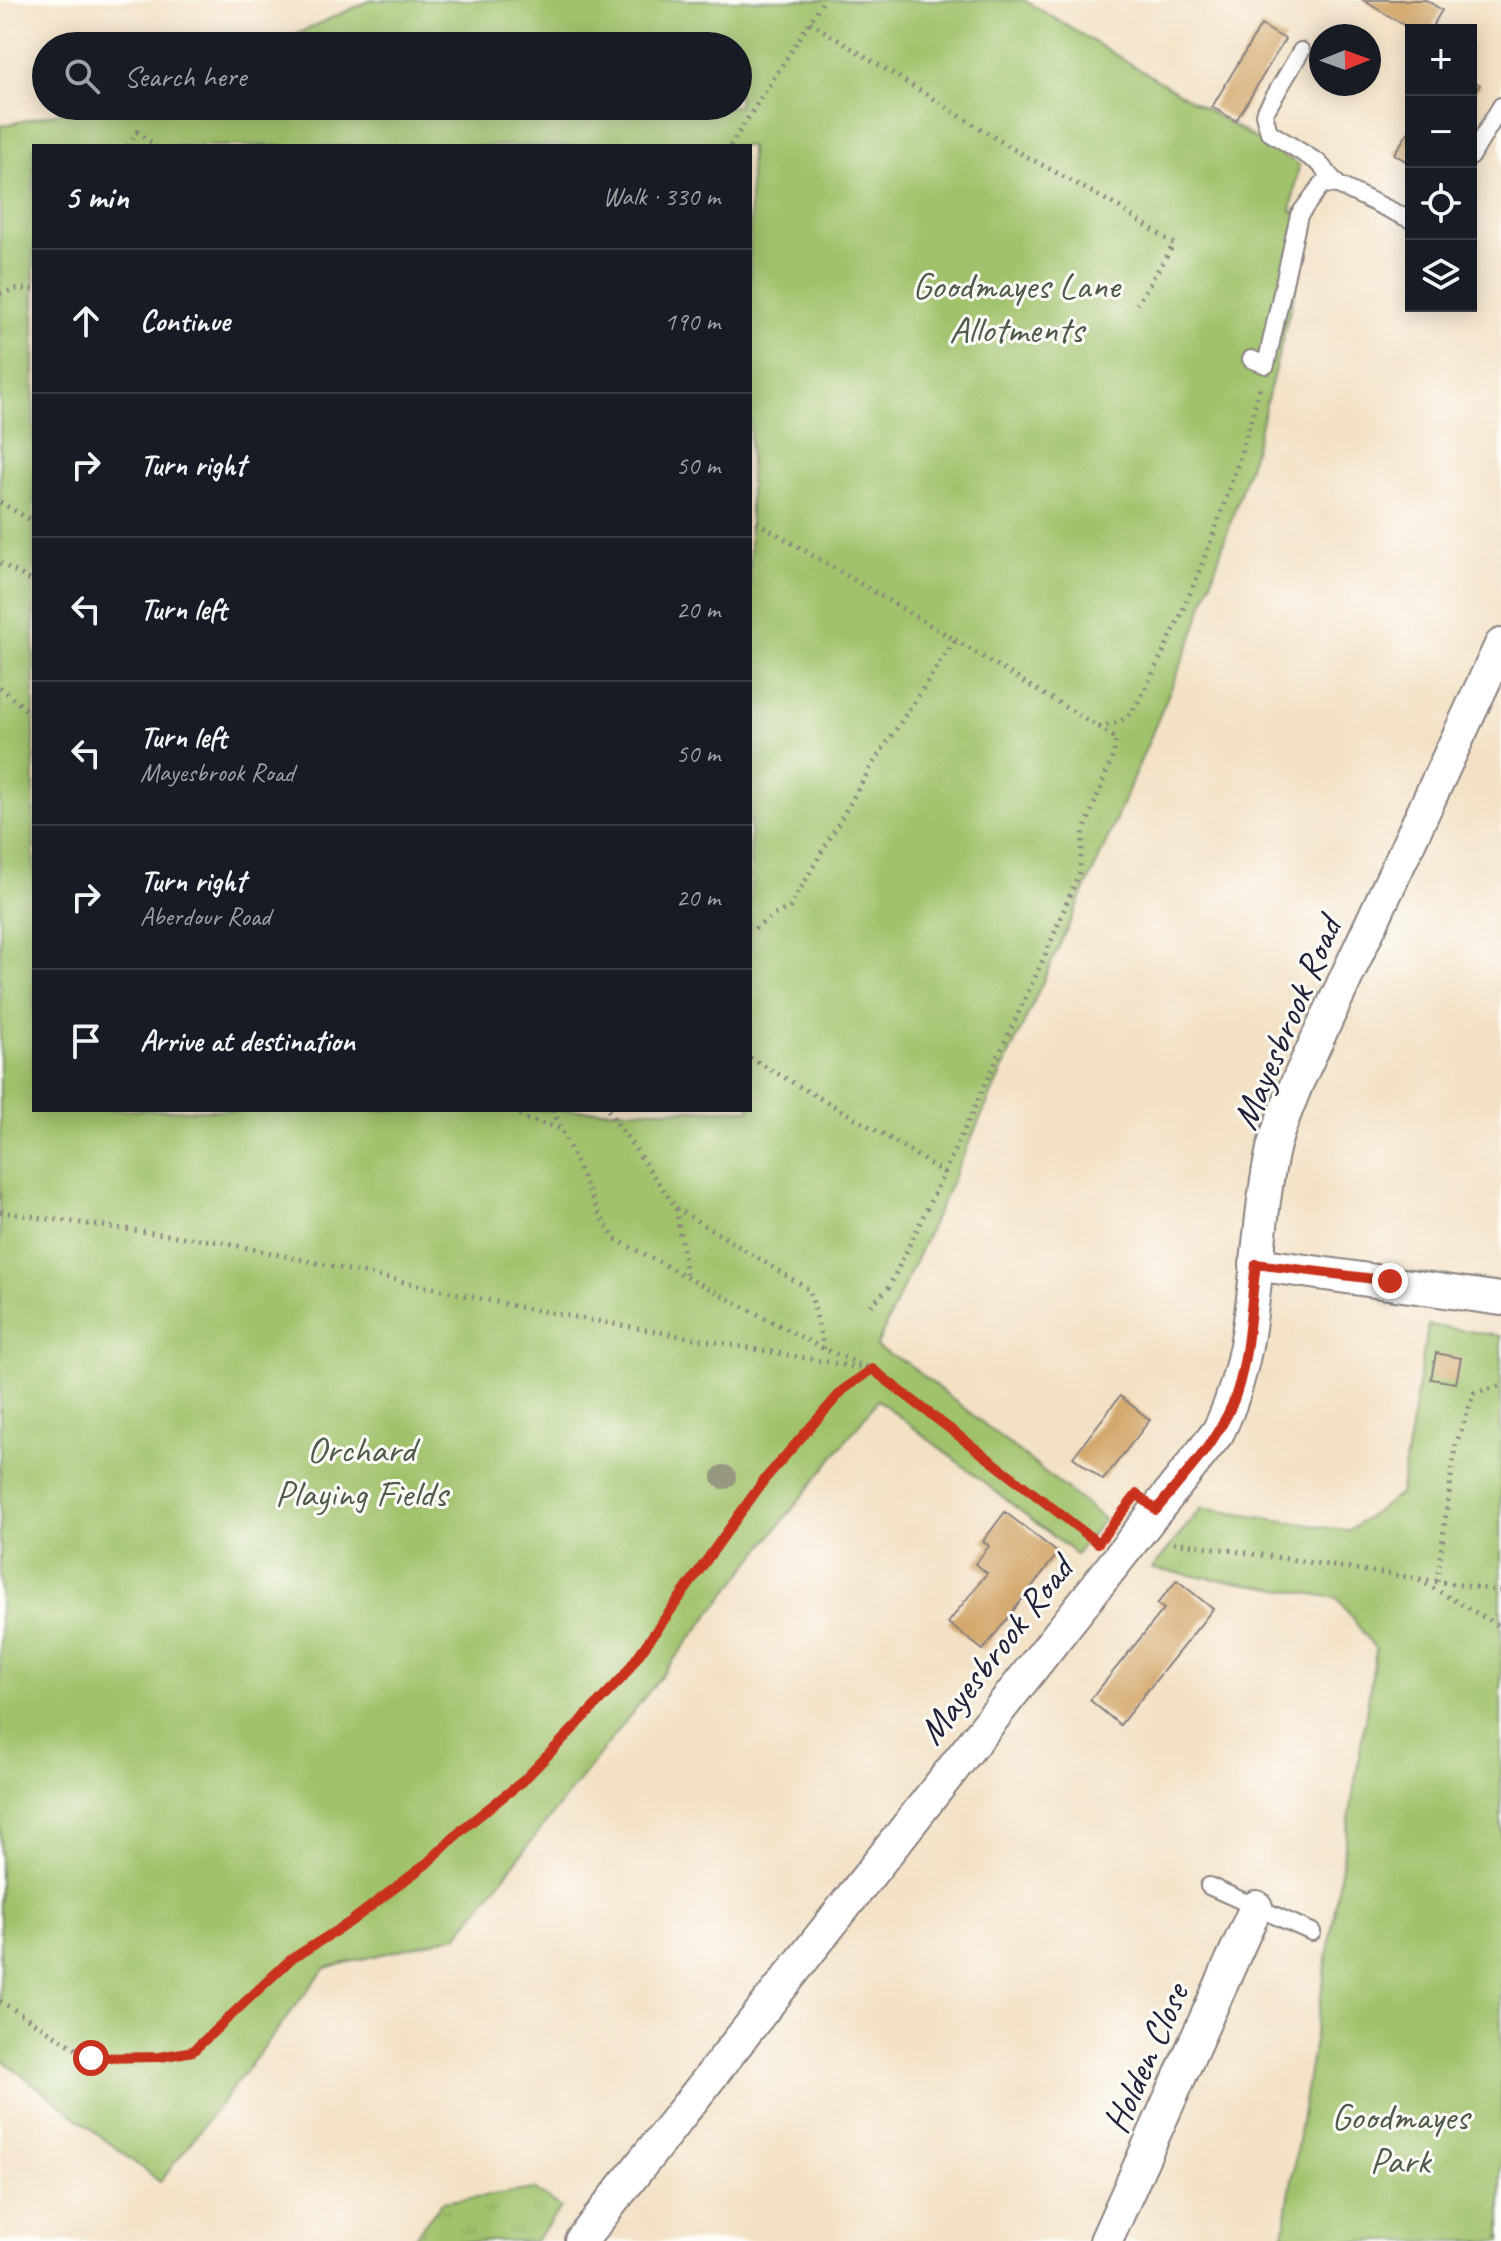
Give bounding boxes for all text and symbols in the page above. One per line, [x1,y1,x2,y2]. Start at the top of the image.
north arrow [1309,24,1381,96]
map controls [1405,24,1477,312]
button: + [1405,24,1477,96]
search box [32,32,752,120]
icon: search [60,54,104,98]
text: Search here [124,57,246,95]
button: − [1405,96,1477,168]
button: locate [1405,168,1477,240]
text: 5 min [64,175,129,218]
text: Walk · 330 m [603,180,720,213]
button: layers [1405,240,1477,312]
park label: Goodmayes Lane Allotments [912,262,1122,353]
icon: ahead [64,299,108,343]
text: Continue [140,302,230,340]
text: 190 m [664,305,720,338]
icon: right [64,443,108,487]
text: Turn right [140,446,245,484]
text: 50 m [676,449,720,482]
icon: left [64,587,108,631]
text: Turn left [140,590,227,628]
text: 20 m [676,593,720,626]
text: Turn left [140,718,227,756]
icon: left [64,731,108,775]
text: 50 m [676,737,720,770]
text: Mayesbrook Road [140,756,294,789]
text: Turn right [140,862,245,900]
icon: right [64,875,108,919]
text: 20 m [676,881,720,914]
text: Aberdour Road [140,900,270,933]
street label: Mayesbrook Road [1221,906,1354,1136]
icon: arrive [64,1019,108,1063]
text: Arrive at destination [140,1022,355,1060]
route end [1372,1263,1408,1299]
park label: Orchard Playing Fields [275,1426,451,1517]
street label: Mayesbrook Road [907,1543,1086,1754]
street label: Holden Close [1092,1974,1200,2140]
route start [73,2040,109,2076]
park label: Goodmayes Park [1331,2093,1473,2184]

